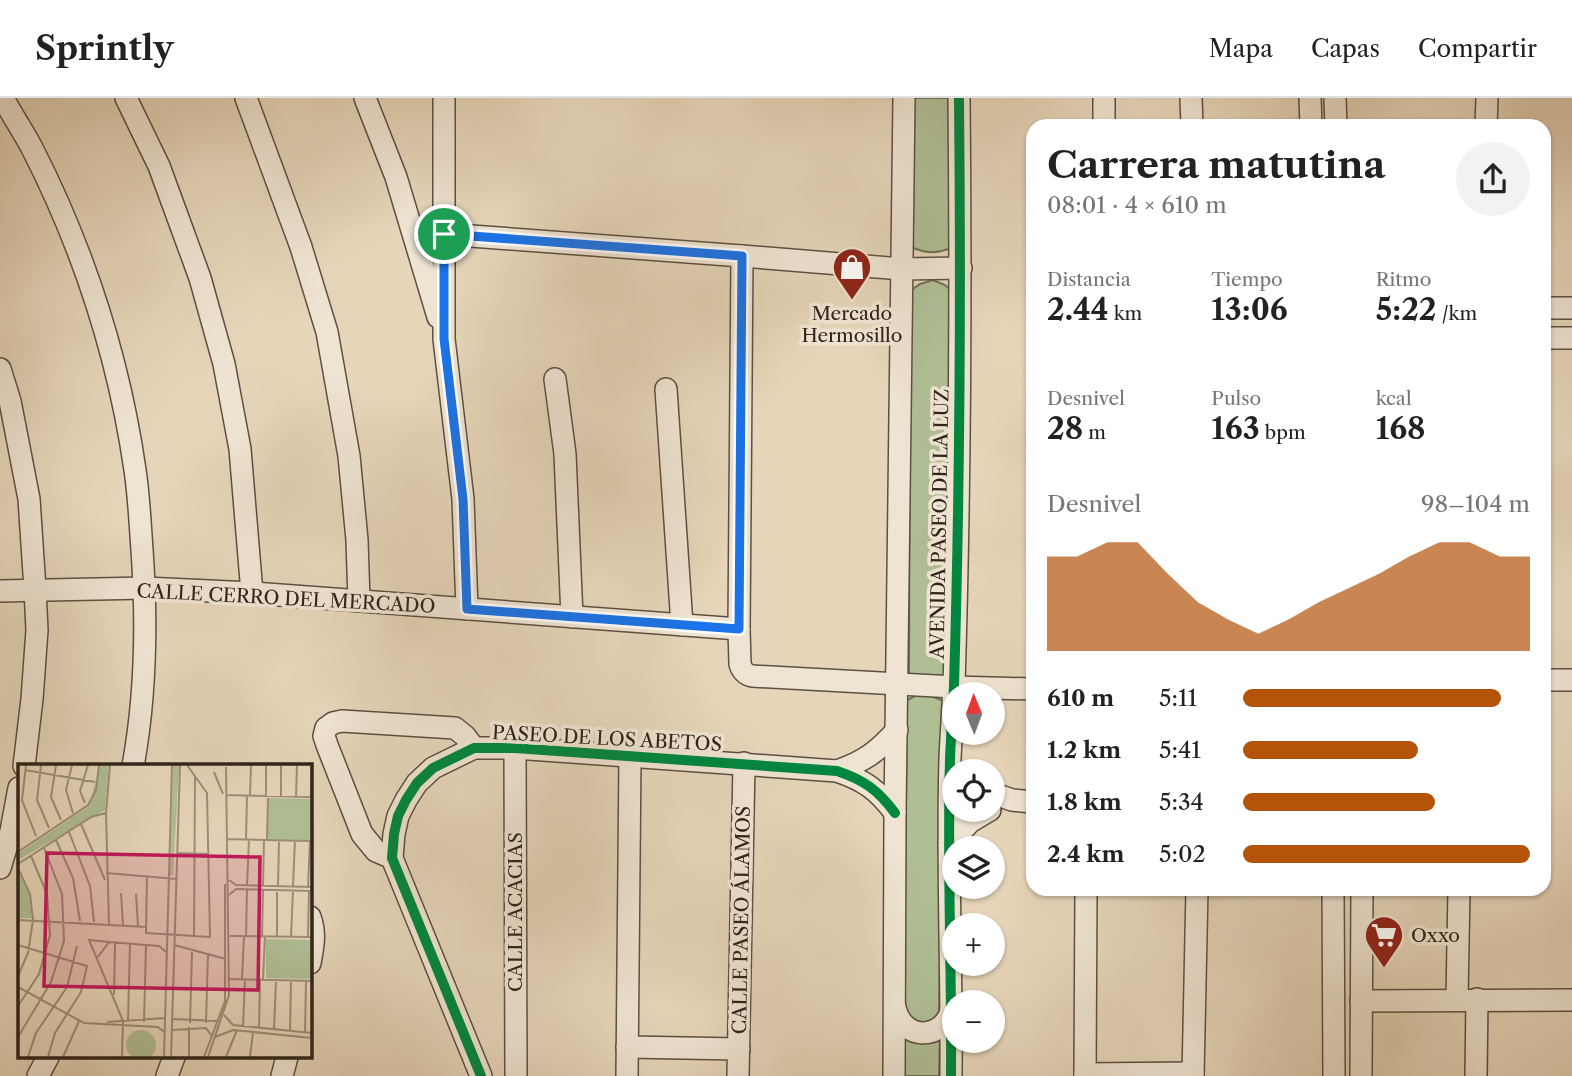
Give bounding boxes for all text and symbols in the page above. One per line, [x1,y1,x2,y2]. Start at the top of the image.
text: Sprintly [35,28,173,69]
text: Mapa [1209,34,1273,63]
text: Capas [1311,34,1380,63]
text: Compartir [1418,34,1537,63]
text: Carrera matutina [1047,141,1386,188]
button: share [1456,142,1530,216]
text: 08:01 · 4 × 610 m [1047,191,1227,219]
pin [414,204,474,264]
icon: arrive [425,215,463,253]
shop icon: Mercado Hermosillo [831,246,873,301]
text: Distancia [1047,268,1131,291]
text: Tiempo [1211,268,1283,291]
text: Ritmo [1376,268,1431,291]
text: 2.44 [1047,291,1109,328]
text: 13:06 [1211,291,1288,328]
text: 5:22 [1376,291,1437,328]
place label: Mercado Hermosillo [802,302,902,347]
text: km [1109,302,1142,325]
text: /km [1437,302,1477,325]
text: Desnivel [1047,387,1125,410]
text: Pulso [1211,387,1261,410]
text: kcal [1376,387,1412,410]
street label: AVENIDA PASEO DE LA LUZ [926,388,953,660]
text: 28 [1047,410,1083,447]
text: 163 [1211,410,1260,447]
text: 168 [1376,410,1426,447]
text: m [1083,421,1106,444]
text: bpm [1260,421,1306,444]
text: Desnivel [1047,490,1141,518]
text: 98–104 m [1421,490,1530,518]
street label: CALLE CERRO DEL MERCADO [136,579,436,618]
north arrow [942,682,1004,746]
map controls [942,682,1005,1053]
text: 610 m [1047,684,1114,712]
text: 5:11 [1159,684,1197,712]
street label: PASEO DE LOS ABETOS [492,721,722,756]
text: 1.2 km [1047,736,1121,764]
text: 5:41 [1159,736,1201,764]
button: locate [942,759,1005,822]
inset map [18,764,312,1058]
text: 1.8 km [1047,788,1122,816]
text: 5:34 [1159,788,1204,816]
street label: CALLE PASEO ÁLAMOS [728,805,755,1035]
street label: CALLE ACACIAS [504,832,527,992]
button: layers [942,836,1005,899]
text: 2.4 km [1047,840,1124,868]
text: 5:02 [1159,840,1206,868]
button: + [942,913,1005,976]
supermarket icon: Oxxo [1363,914,1405,969]
place label: Oxxo [1411,924,1460,947]
button: − [942,990,1005,1053]

